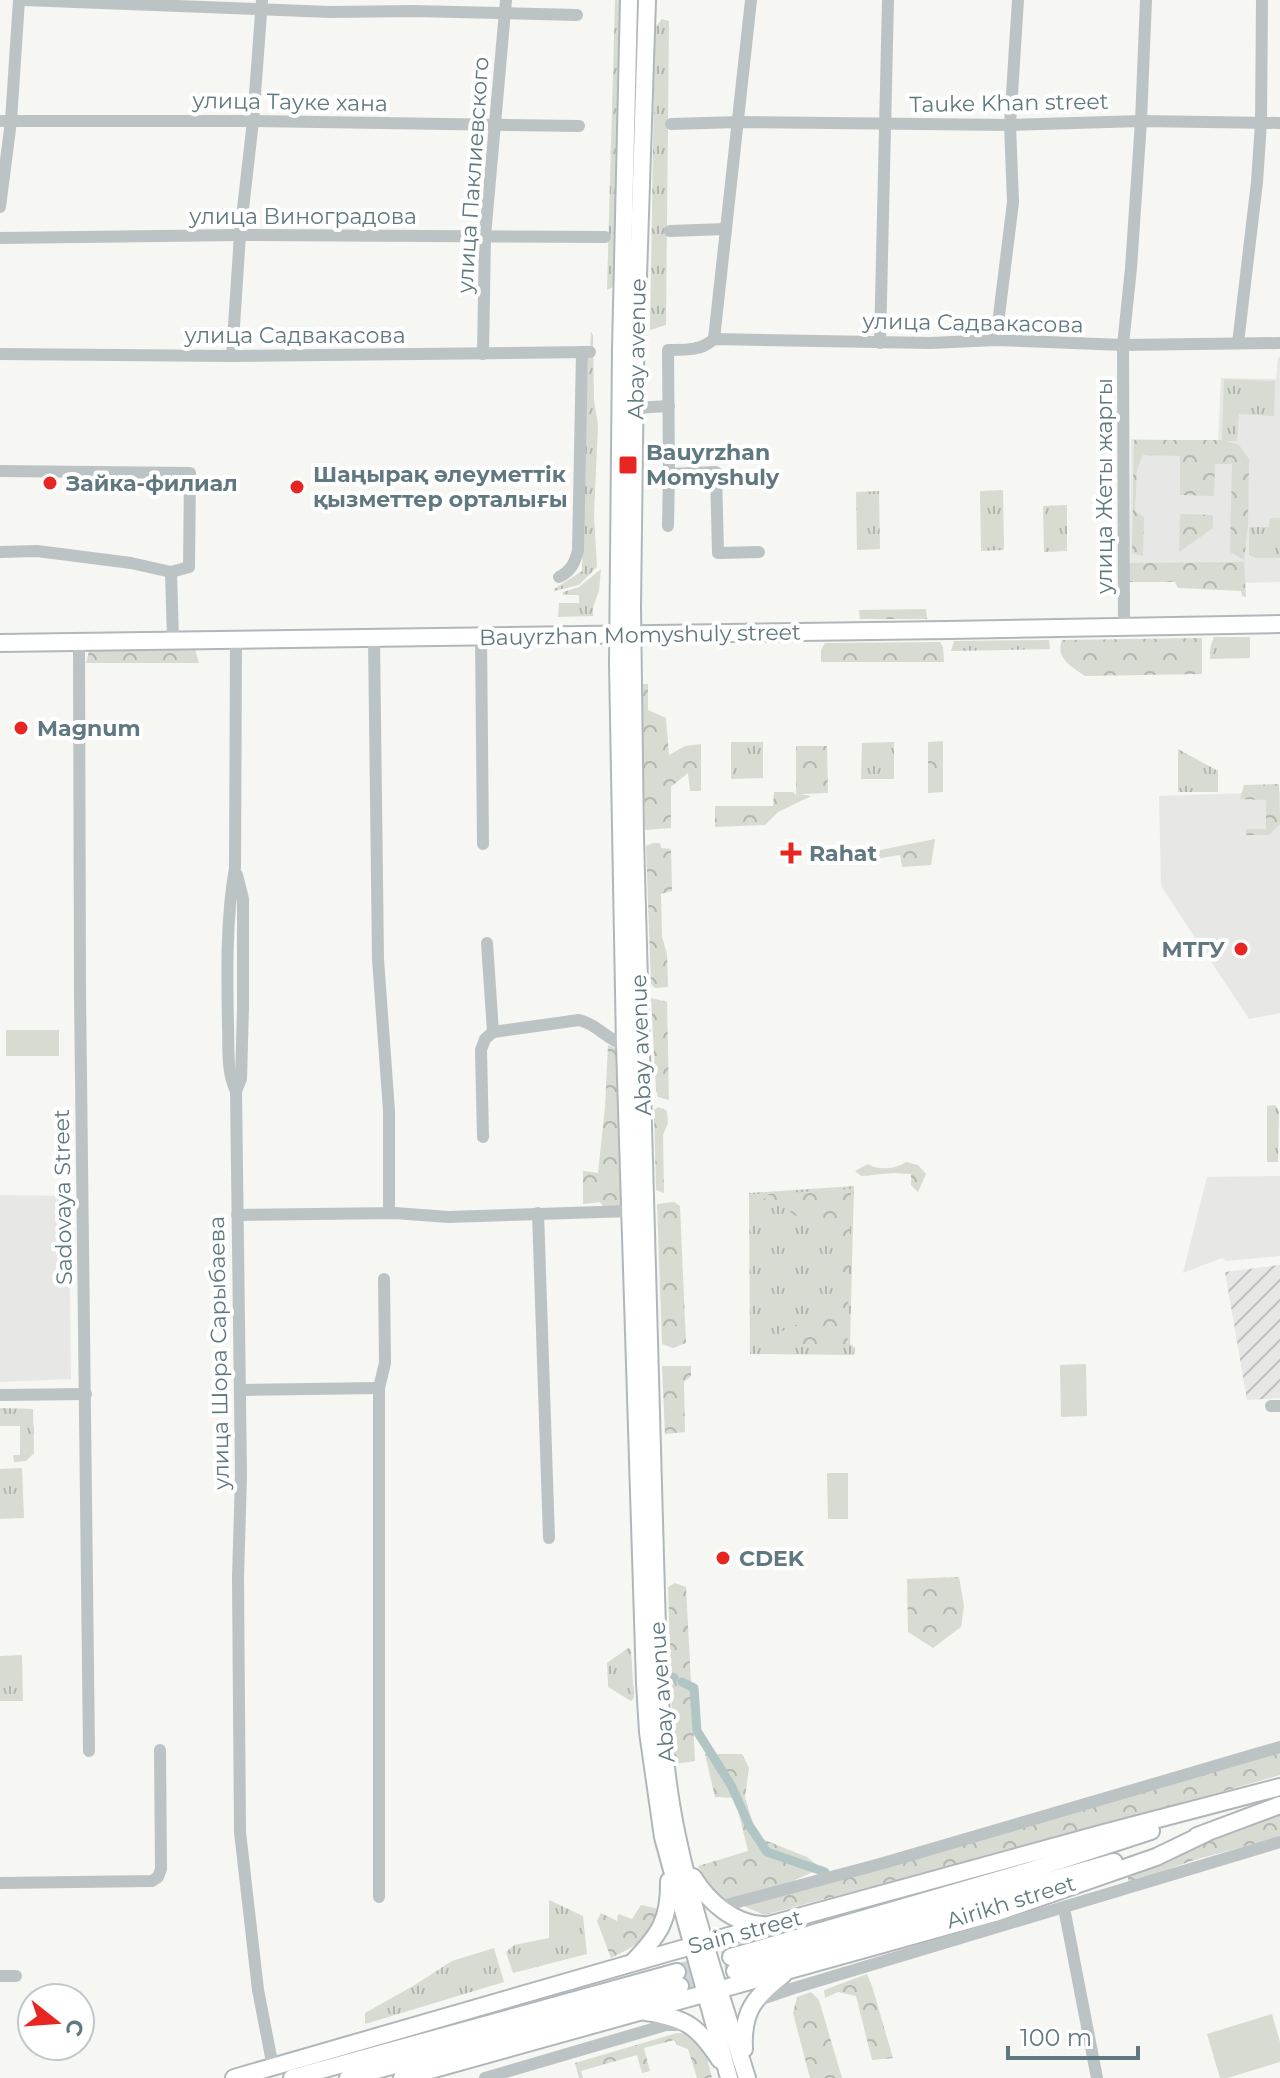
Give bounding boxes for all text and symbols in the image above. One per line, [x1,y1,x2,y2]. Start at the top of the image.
street label: улица Паклиевского [451,56,495,295]
street label: улица Тауке хана [191,87,388,117]
street label: Tauke Khan street [909,88,1109,118]
street label: улица Виноградова [188,203,417,230]
street label: Abay avenue [622,278,652,420]
street label: улица Садвакасова [861,308,1084,338]
street label: улица Садвакасова [183,322,406,349]
street label: улица Жеты жаргы [1091,378,1118,595]
place label: Bauyrzhan Momyshuly [646,439,780,491]
marker: Bauyrzhan Momyshuly [617,454,639,476]
place label: Шаңырақ әлеуметтік қызметтер орталығы [313,461,568,513]
place label: Зайка-филиал [65,470,238,497]
marker: Зайка-филиал [41,474,59,492]
marker: Шаңырақ әлеуметтік қызметтер орталығы [288,478,306,496]
street label: Bauyrzhan Momyshuly street [479,619,801,651]
place label: Magnum [37,715,140,742]
marker: Magnum [12,719,30,737]
place label: Rahat [809,840,877,867]
marker: Rahat [780,842,802,864]
place label: МТГУ [1161,936,1225,963]
marker: МТГУ [1232,940,1250,958]
street label: Abay avenue [625,974,657,1116]
street label: Sadovaya Street [48,1109,78,1285]
street label: улица Шора Сарыбаева [203,1216,235,1491]
place label: CDEK [739,1545,805,1572]
marker: CDEK [714,1549,732,1567]
street label: Abay avenue [644,1621,680,1763]
street label: Airikh street [943,1870,1079,1934]
street label: Sain street [685,1904,805,1960]
north arrow [16,1982,96,2062]
scale bar [1008,2010,1138,2060]
text: С [59,2016,90,2039]
text: 100 m [1020,2023,1092,2052]

